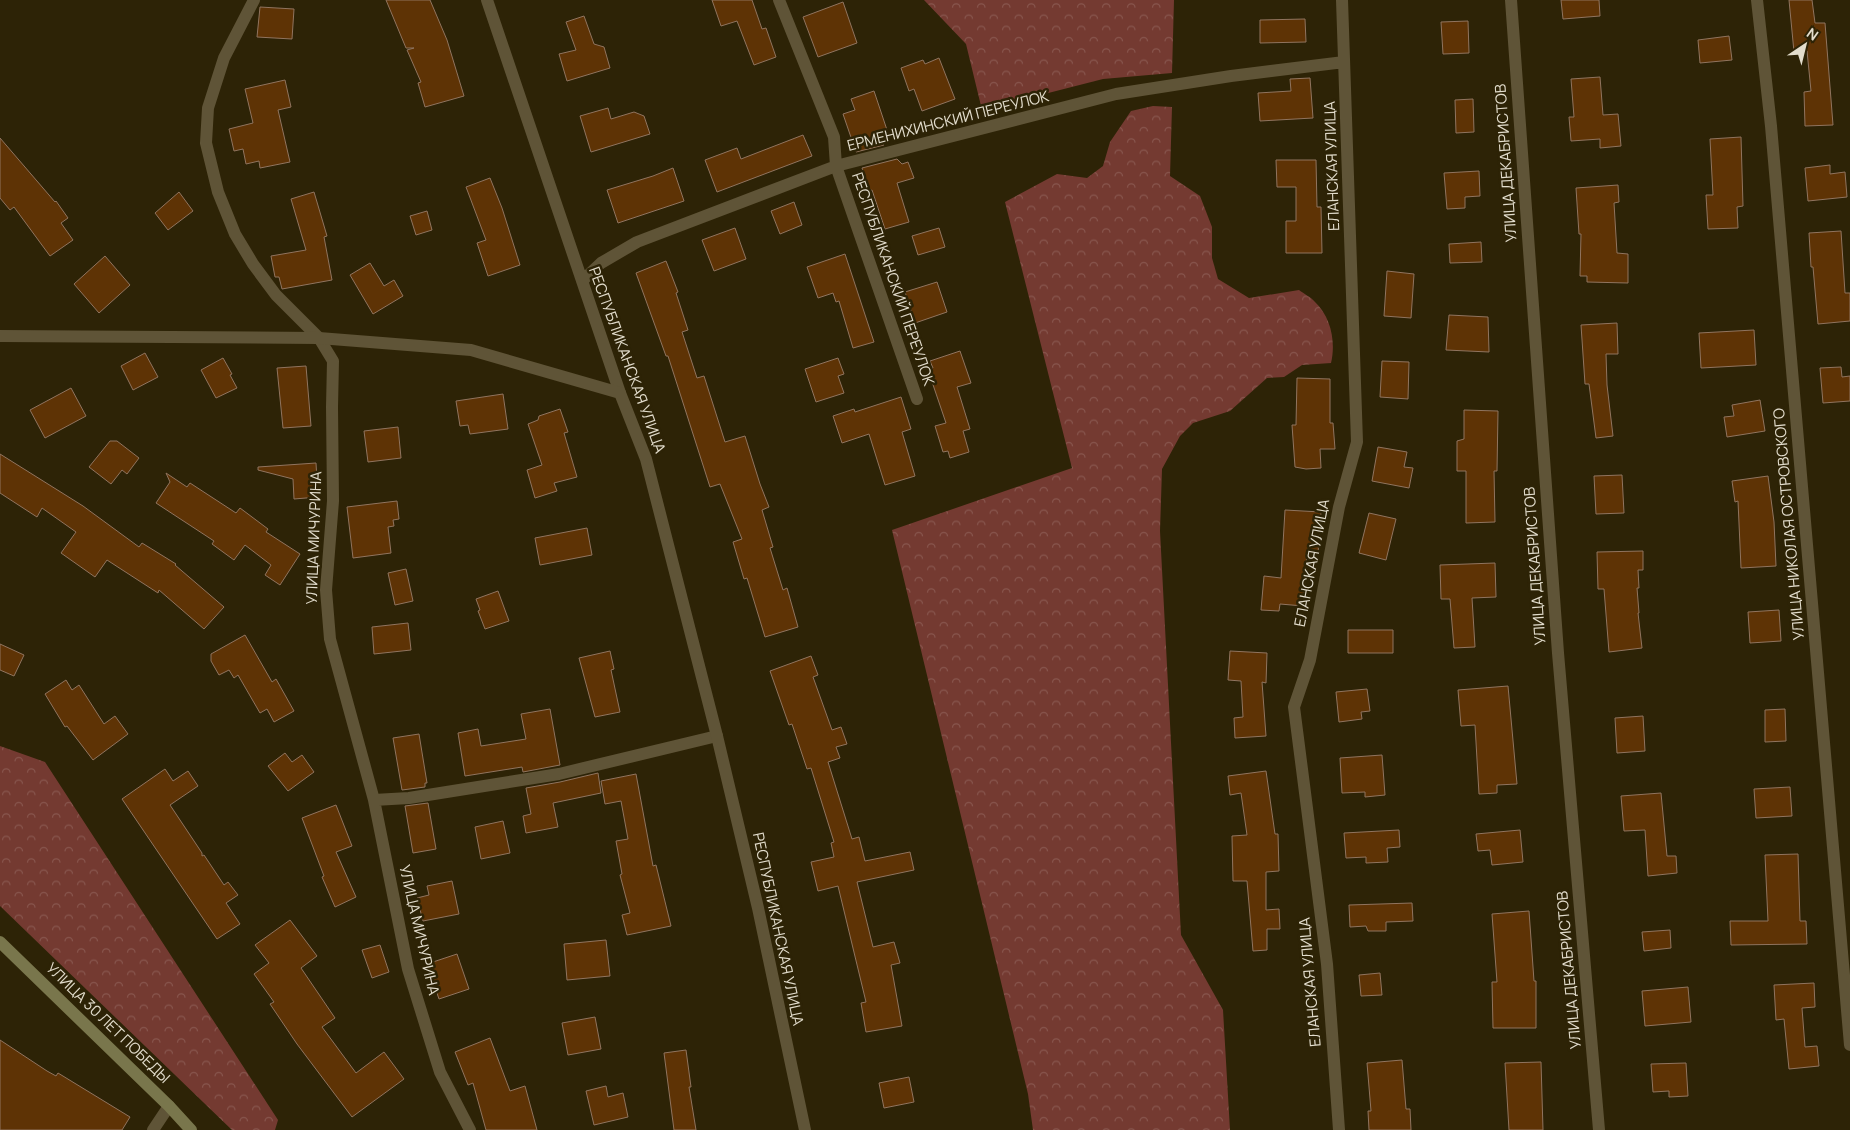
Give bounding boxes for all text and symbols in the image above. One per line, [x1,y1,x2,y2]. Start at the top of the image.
north arrow [1780,20,1830,70]
text: N [1803,23,1822,45]
street label: УЛИЦА ДЕКАБРИСТОВ [1490,83,1522,243]
street label: ЕРМЕНИХИНСКИЙ ПЕРЕУЛОК [845,85,1051,156]
street label: ЕЛАНСКАЯ УЛИЦА [1319,100,1344,231]
street label: РЕСПУБЛИКАНСКИЙ ПЕРЕУЛОК [847,169,940,388]
street label: РЕСПУБЛИКАНСКАЯ УЛИЦА [584,264,671,456]
street label: УЛИЦА НИКОЛАЯ ОСТРОВСКОГО [1768,407,1809,641]
street label: УЛИЦА МИЧУРИНА [301,471,326,605]
street label: УЛИЦА ДЕКАБРИСТОВ [1519,486,1551,646]
street label: ЕЛАНСКАЯ УЛИЦА [1289,497,1334,629]
street label: РЕСПУБЛИКАНСКАЯ УЛИЦА [748,831,809,1028]
street label: УЛИЦА МИЧУРИНА [394,863,445,998]
street label: УЛИЦА ДЕКАБРИСТОВ [1551,890,1586,1050]
street label: ЕЛАНСКАЯ УЛИЦА [1293,916,1326,1048]
street label: УЛИЦА 30 ЛЕТ ПОБЕДЫ [42,958,175,1088]

